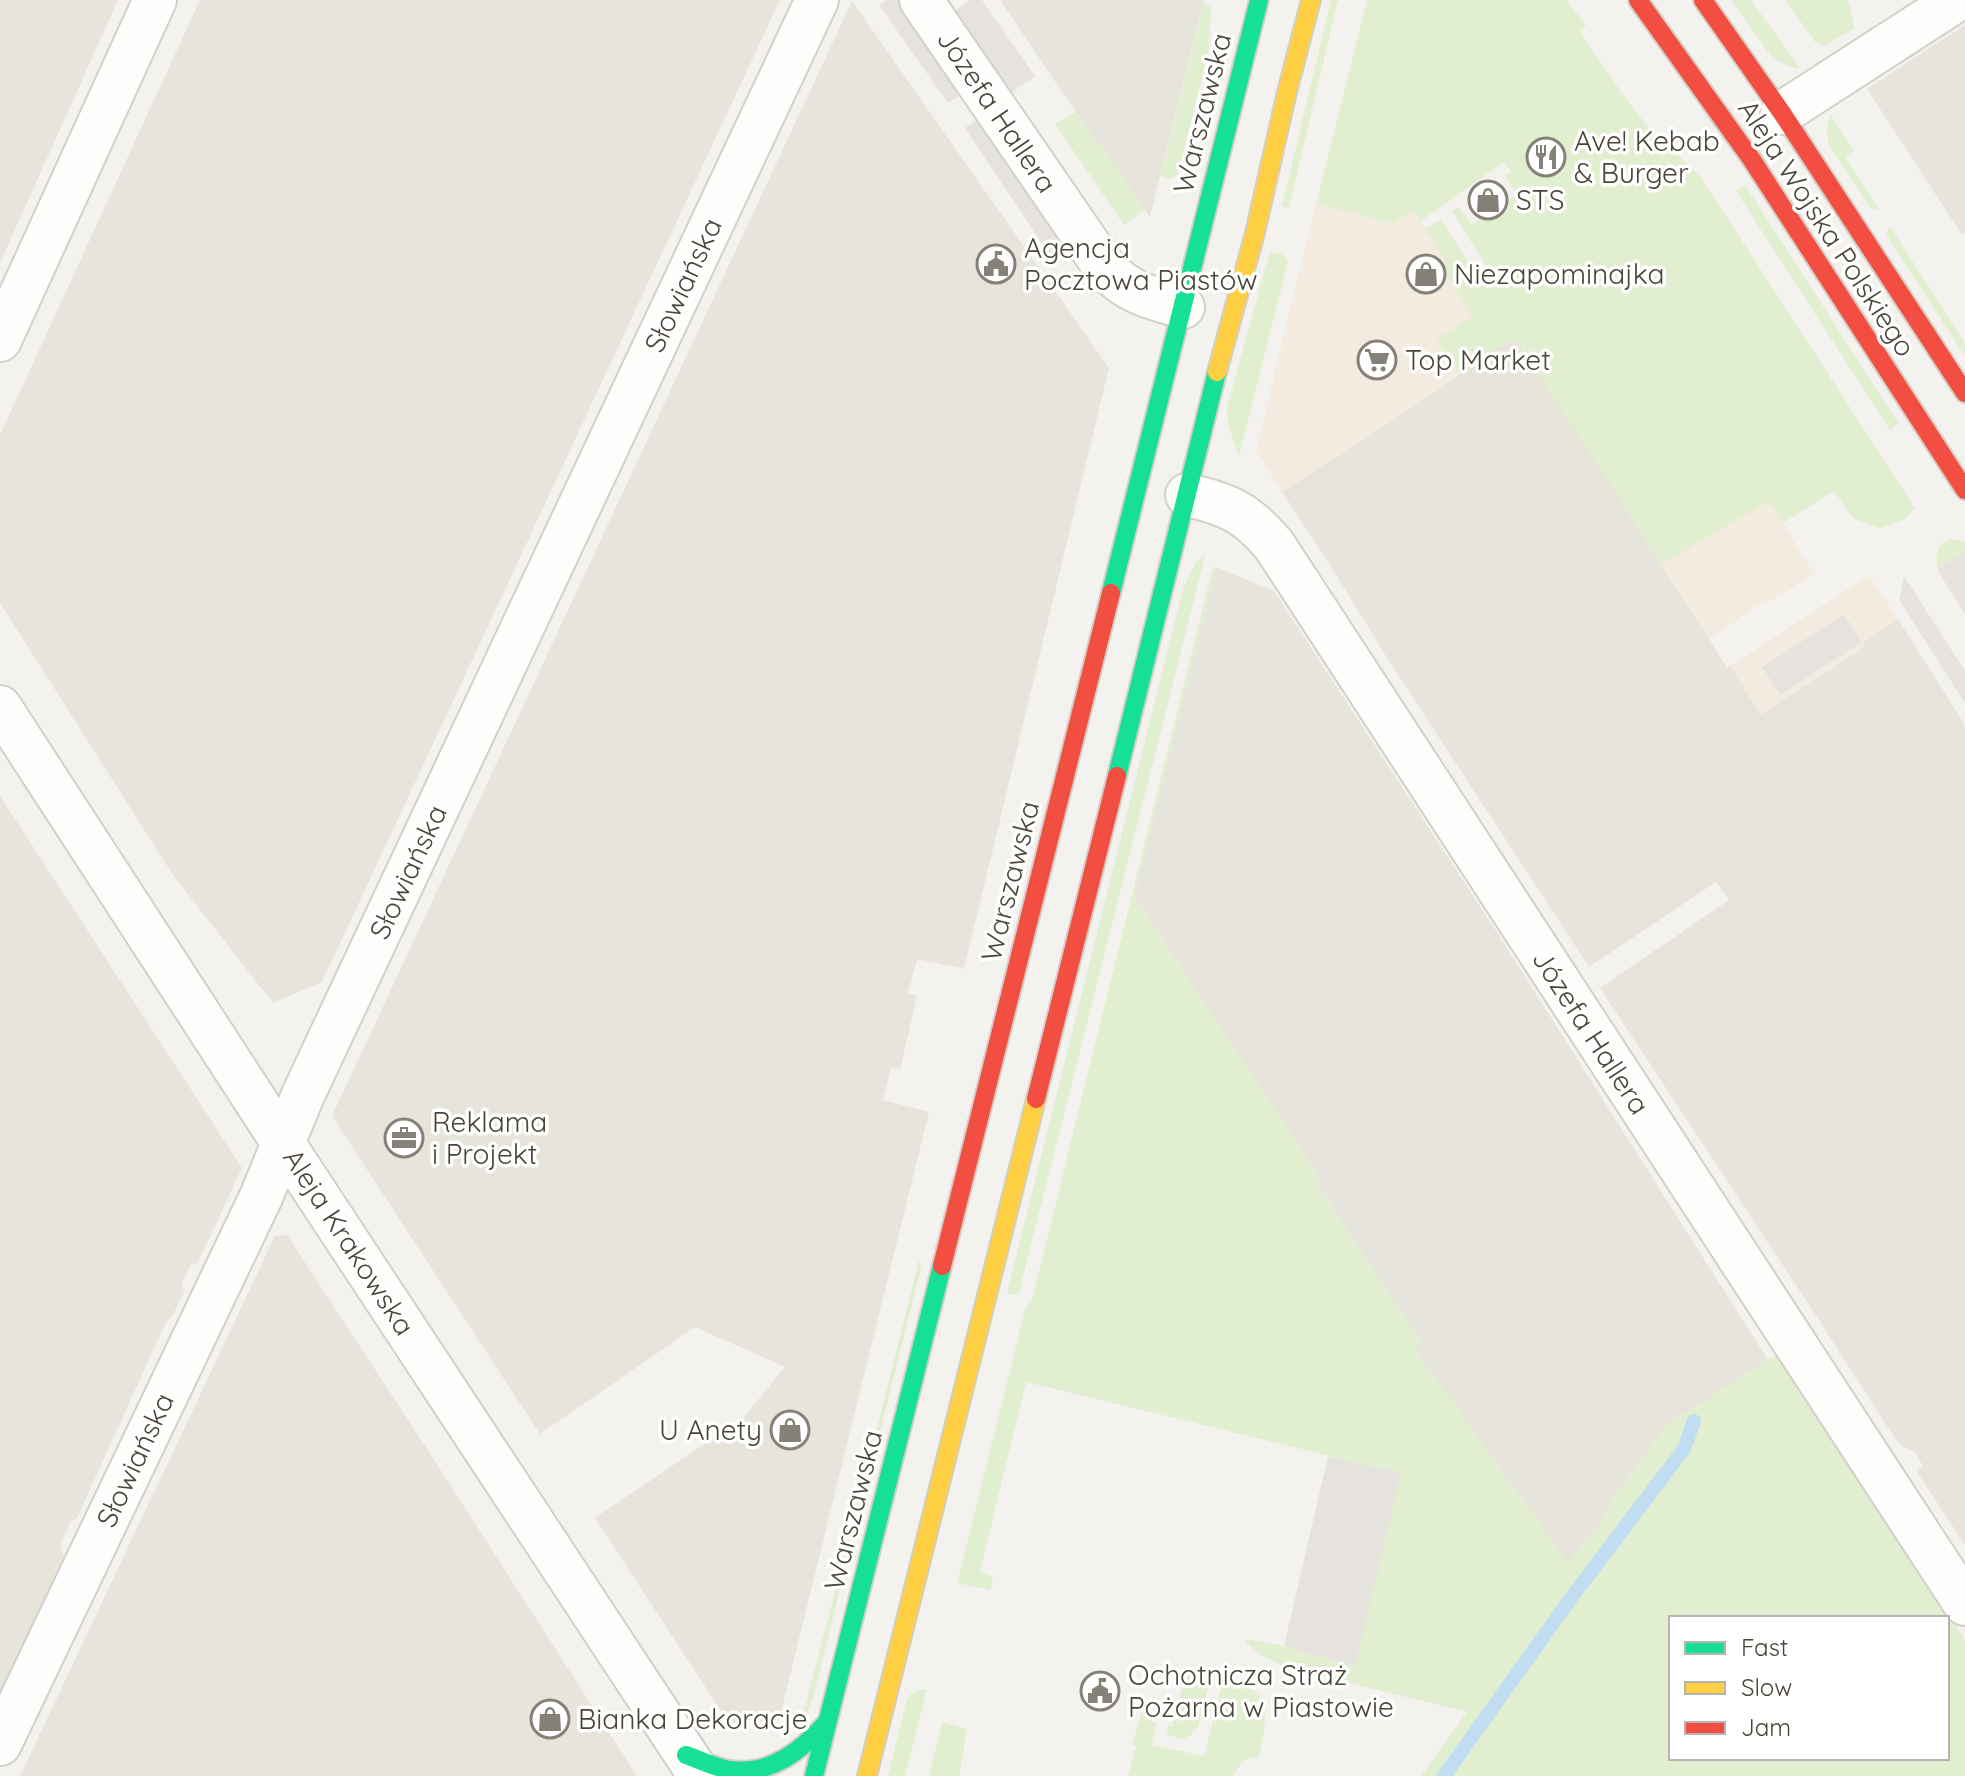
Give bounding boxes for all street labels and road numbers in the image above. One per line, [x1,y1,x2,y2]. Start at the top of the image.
street label: Józefa Hallera [930,22,1065,199]
street label: Warszawska [1165,29,1238,197]
street label: Aleja Wojska Polskiego [1731,93,1924,363]
street label: Słowiańska [636,212,729,358]
street label: Warszawska [973,797,1046,965]
street label: Słowiańska [361,799,454,945]
street label: Józefa Hallera [1525,943,1658,1121]
street label: Aleja Krakowska [276,1142,423,1342]
street label: Słowiańska [88,1387,181,1533]
street label: Warszawska [816,1426,889,1594]

